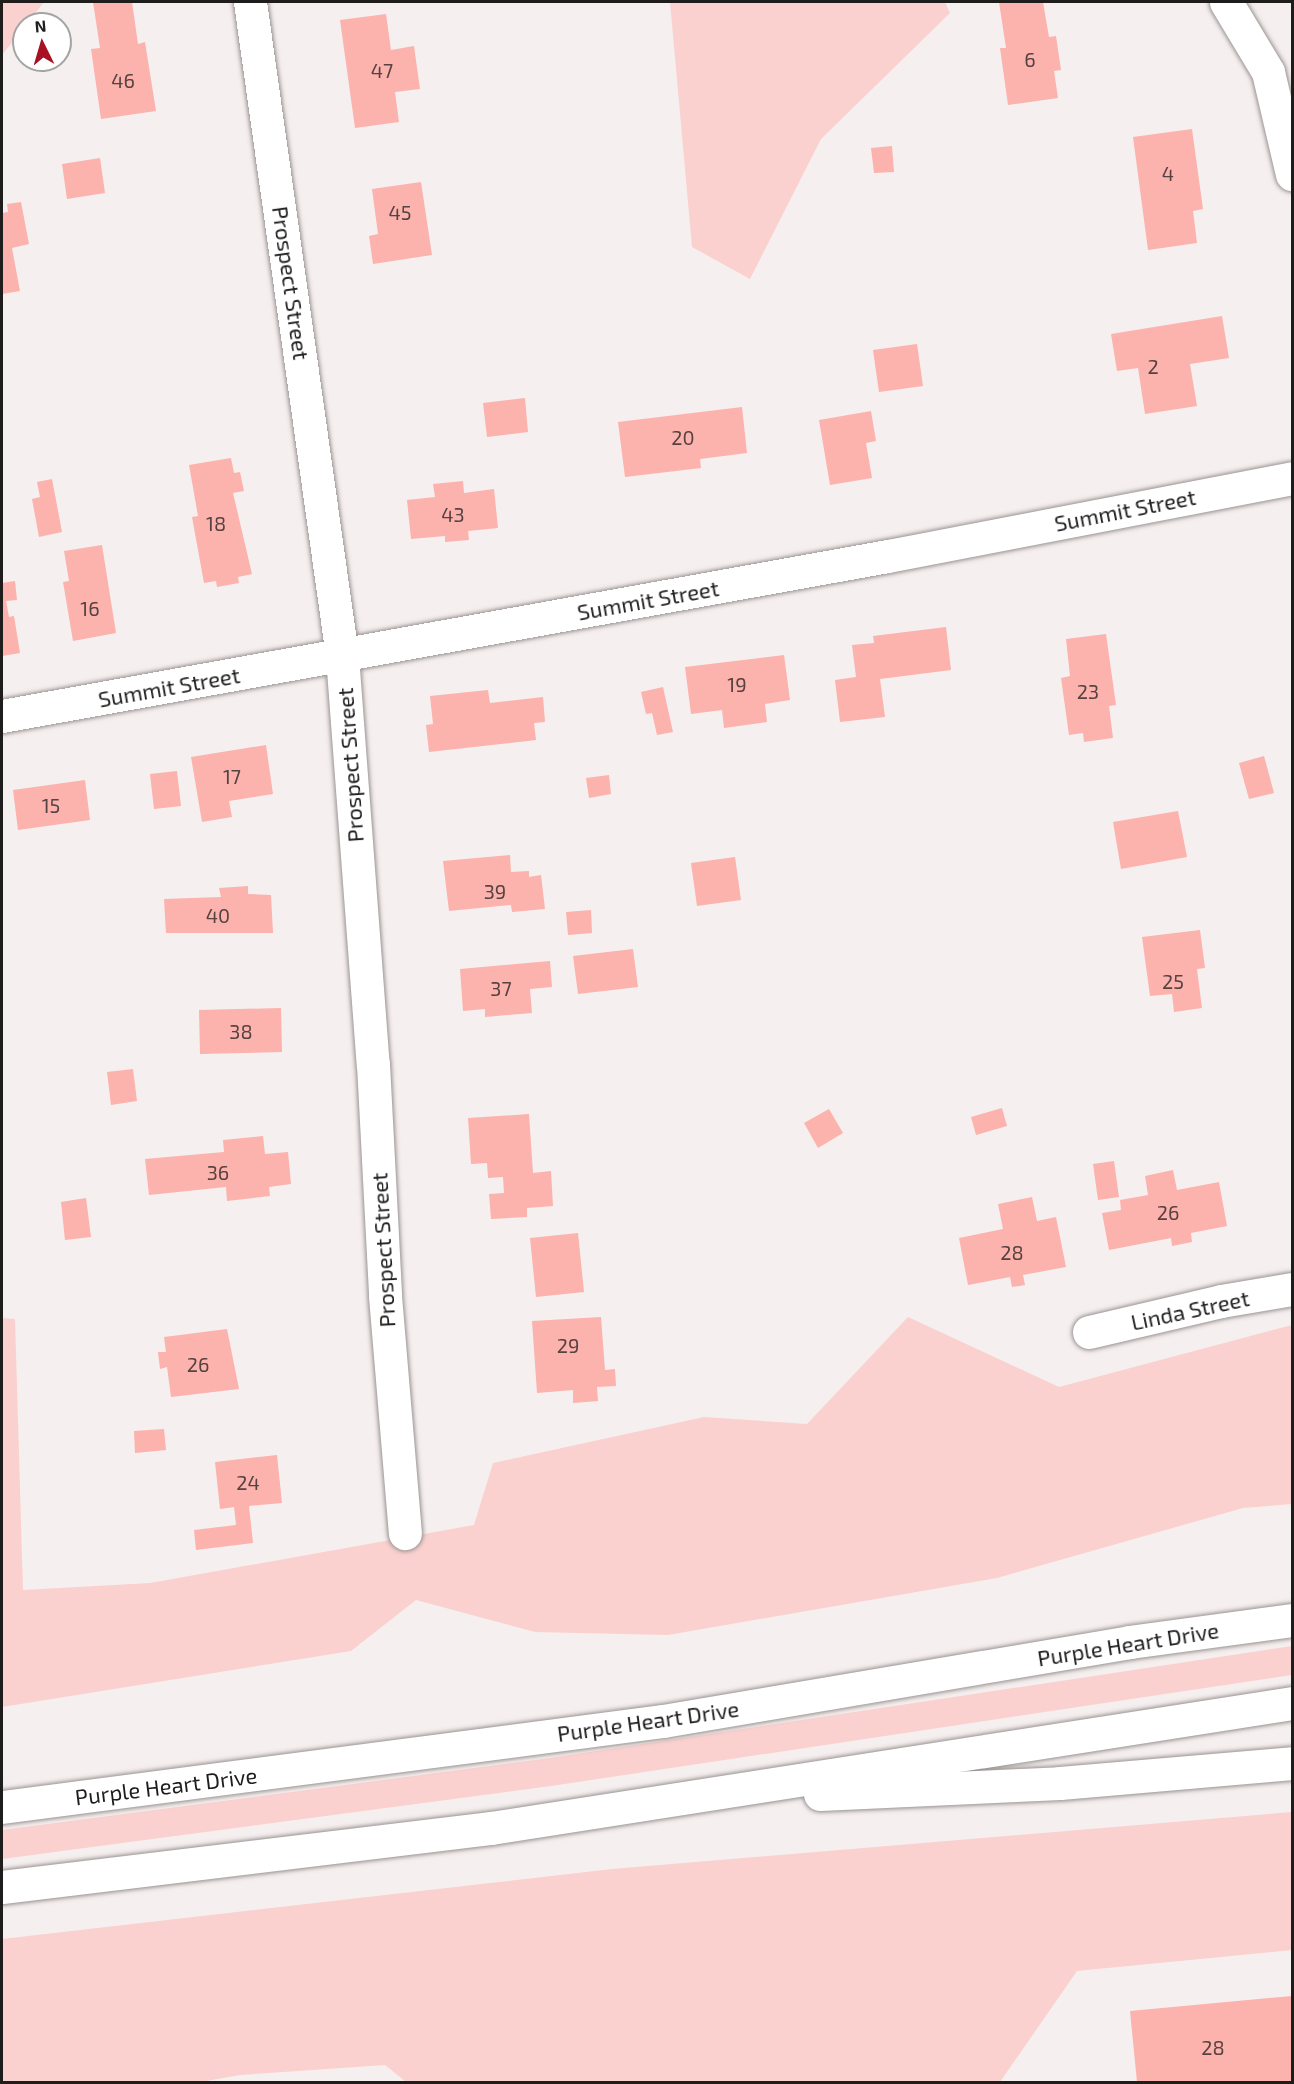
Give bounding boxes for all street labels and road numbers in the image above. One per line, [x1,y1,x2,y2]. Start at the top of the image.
street label: Prospect Street [267,204,315,362]
street label: Summit Street [1052,483,1198,537]
street label: Summit Street [575,575,721,625]
street label: Summit Street [96,662,242,712]
street label: Prospect Street [331,687,369,843]
street label: Prospect Street [366,1172,400,1328]
street label: Linda Street [1128,1285,1252,1335]
street label: Purple Heart Drive [1035,1617,1221,1671]
street label: Purple Heart Drive [555,1695,741,1747]
street label: Purple Heart Drive [73,1762,259,1810]

